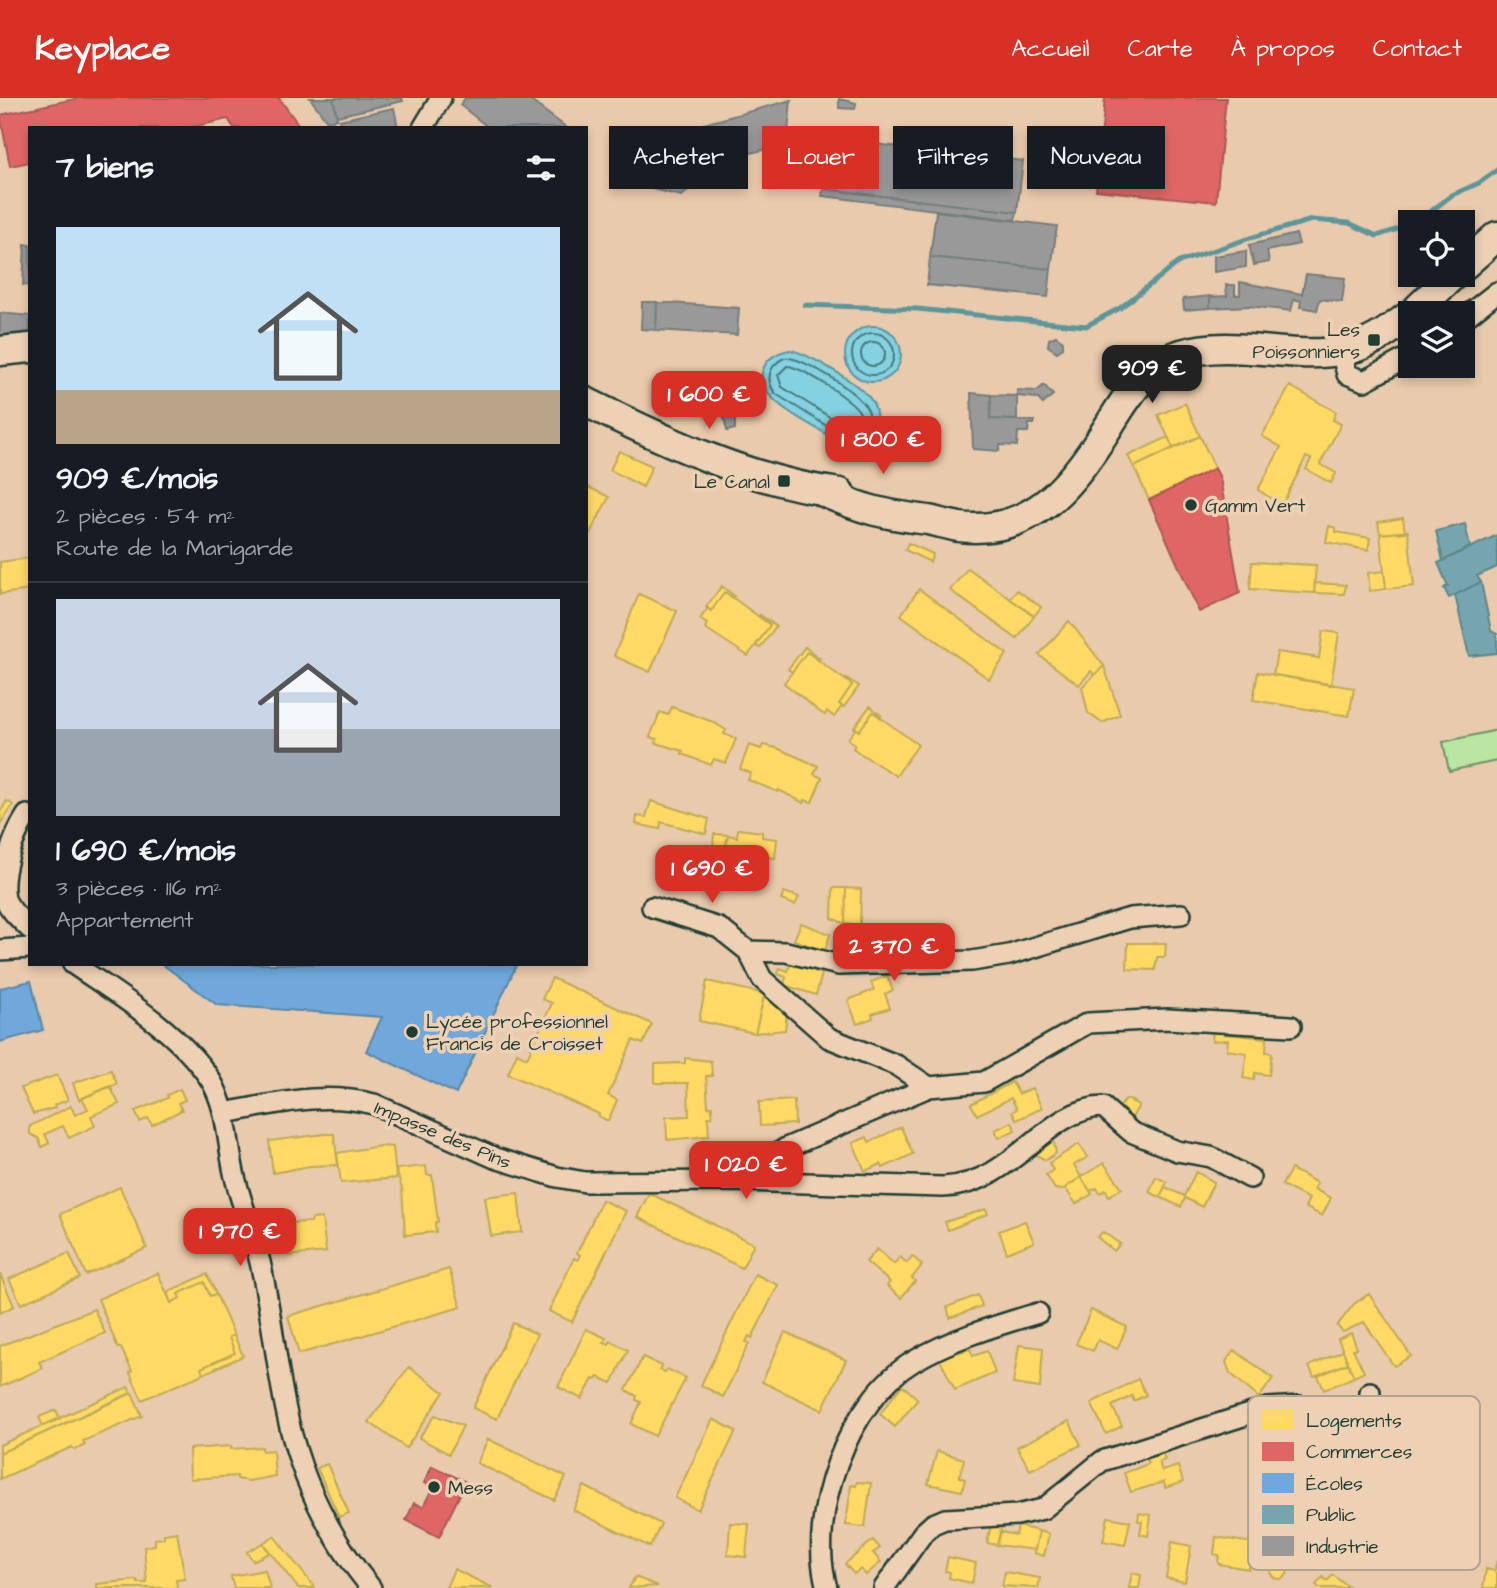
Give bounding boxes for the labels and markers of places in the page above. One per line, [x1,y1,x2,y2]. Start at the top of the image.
place label: Les Poissonniers [1252,317,1360,366]
marker: Les Poissonniers [1366,332,1382,348]
pin: 909 € [1103,345,1201,405]
pin: 1 600 € [644,372,774,431]
pin: 1 800 € [818,416,948,476]
place label: Le Canal [694,469,770,496]
marker: Le Canal [776,473,792,489]
place label: Gamm Vert [1205,493,1306,520]
marker: Gamm Vert [1183,497,1199,513]
pin: 1 690 € [647,846,777,905]
pin: 2 370 € [829,924,959,983]
place label: Lycée professionnel Francis de Croisset [426,1009,608,1058]
marker: Lycée professionnel Francis de Croisset [404,1024,420,1040]
pin: 1 020 € [681,1142,811,1201]
pin: 1 970 € [175,1208,305,1268]
place label: Mess [448,1475,493,1502]
marker: Mess [426,1479,442,1495]

